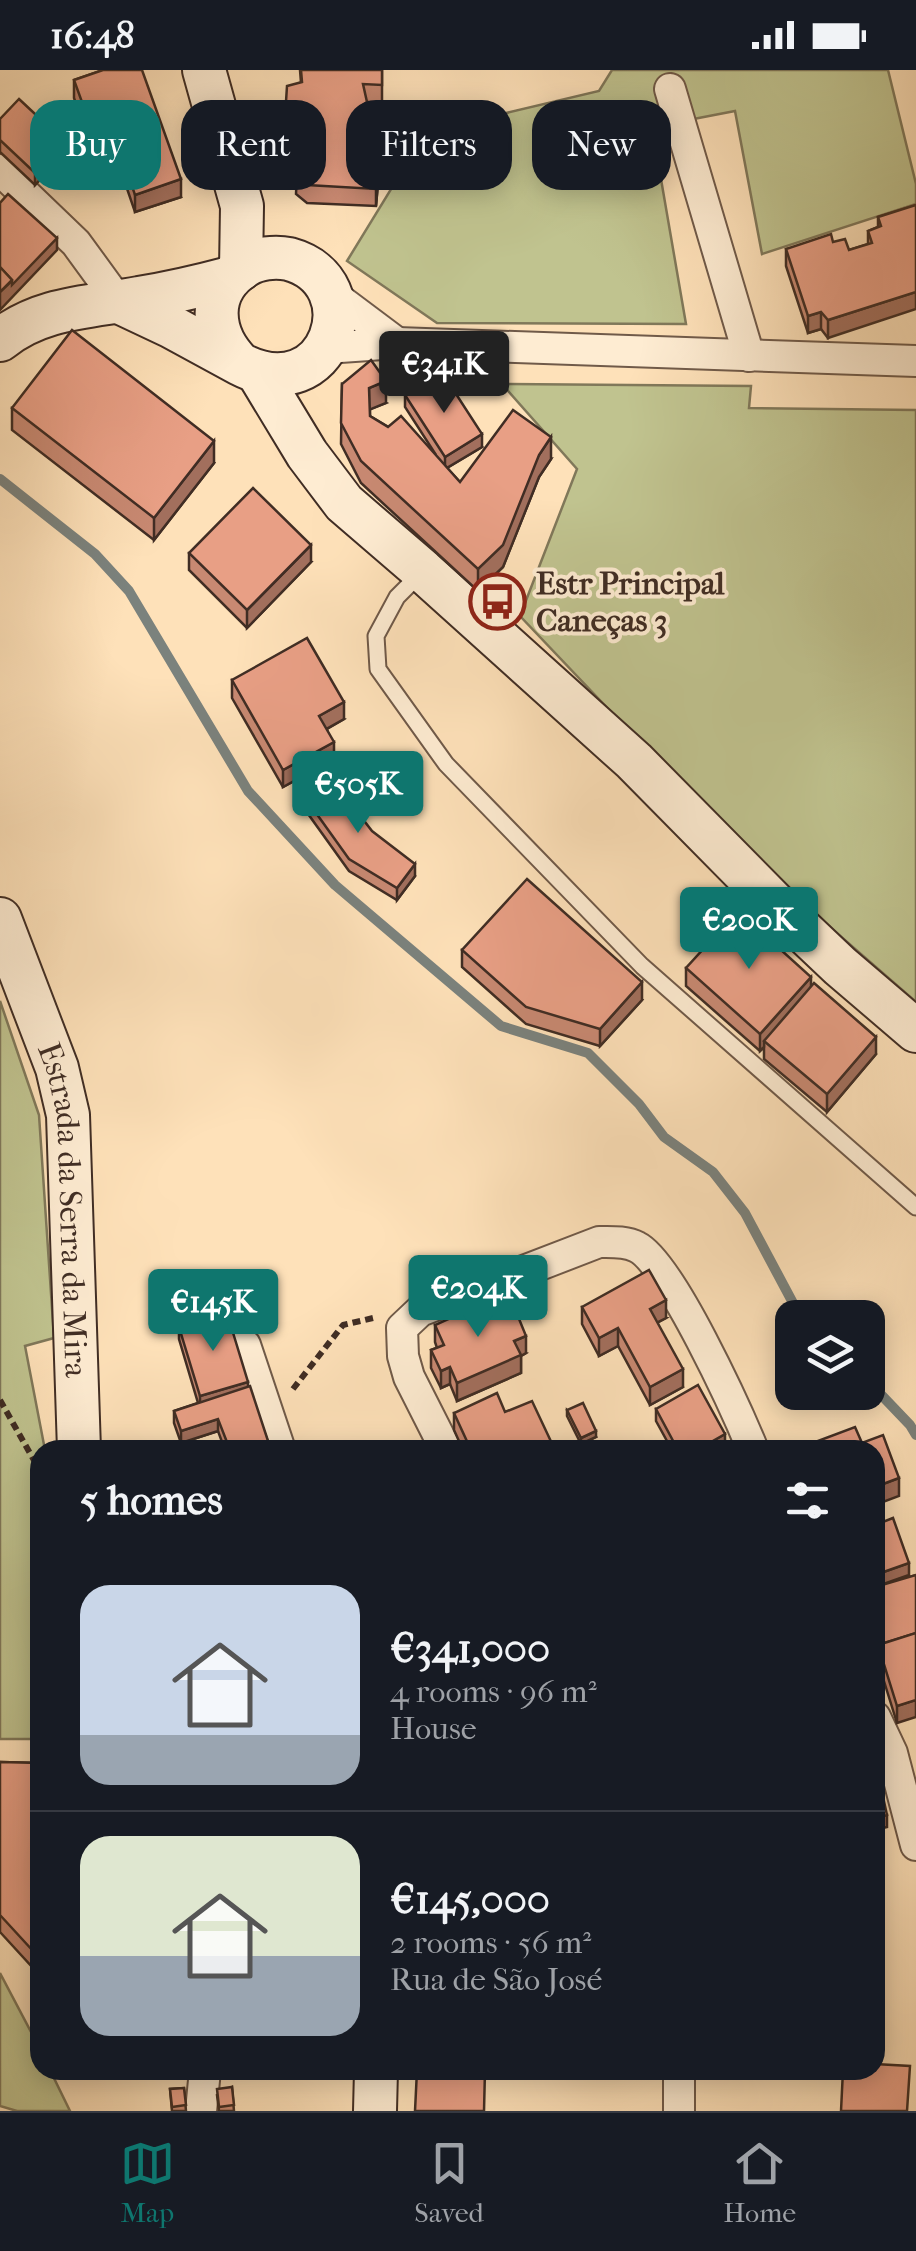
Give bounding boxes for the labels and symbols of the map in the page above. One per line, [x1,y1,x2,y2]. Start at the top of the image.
pin: €341K [374,331,514,416]
place label: Estr Principal Caneças 3 [536,565,725,640]
bus stop icon: Estr Principal Caneças 3 [467,571,527,631]
pin: €505K [288,751,428,836]
pin: €200K [679,887,819,972]
street label: Estrada da Serra da Mira [30,1037,95,1379]
pin: €204K [408,1255,548,1340]
pin: €145K [143,1269,283,1354]

